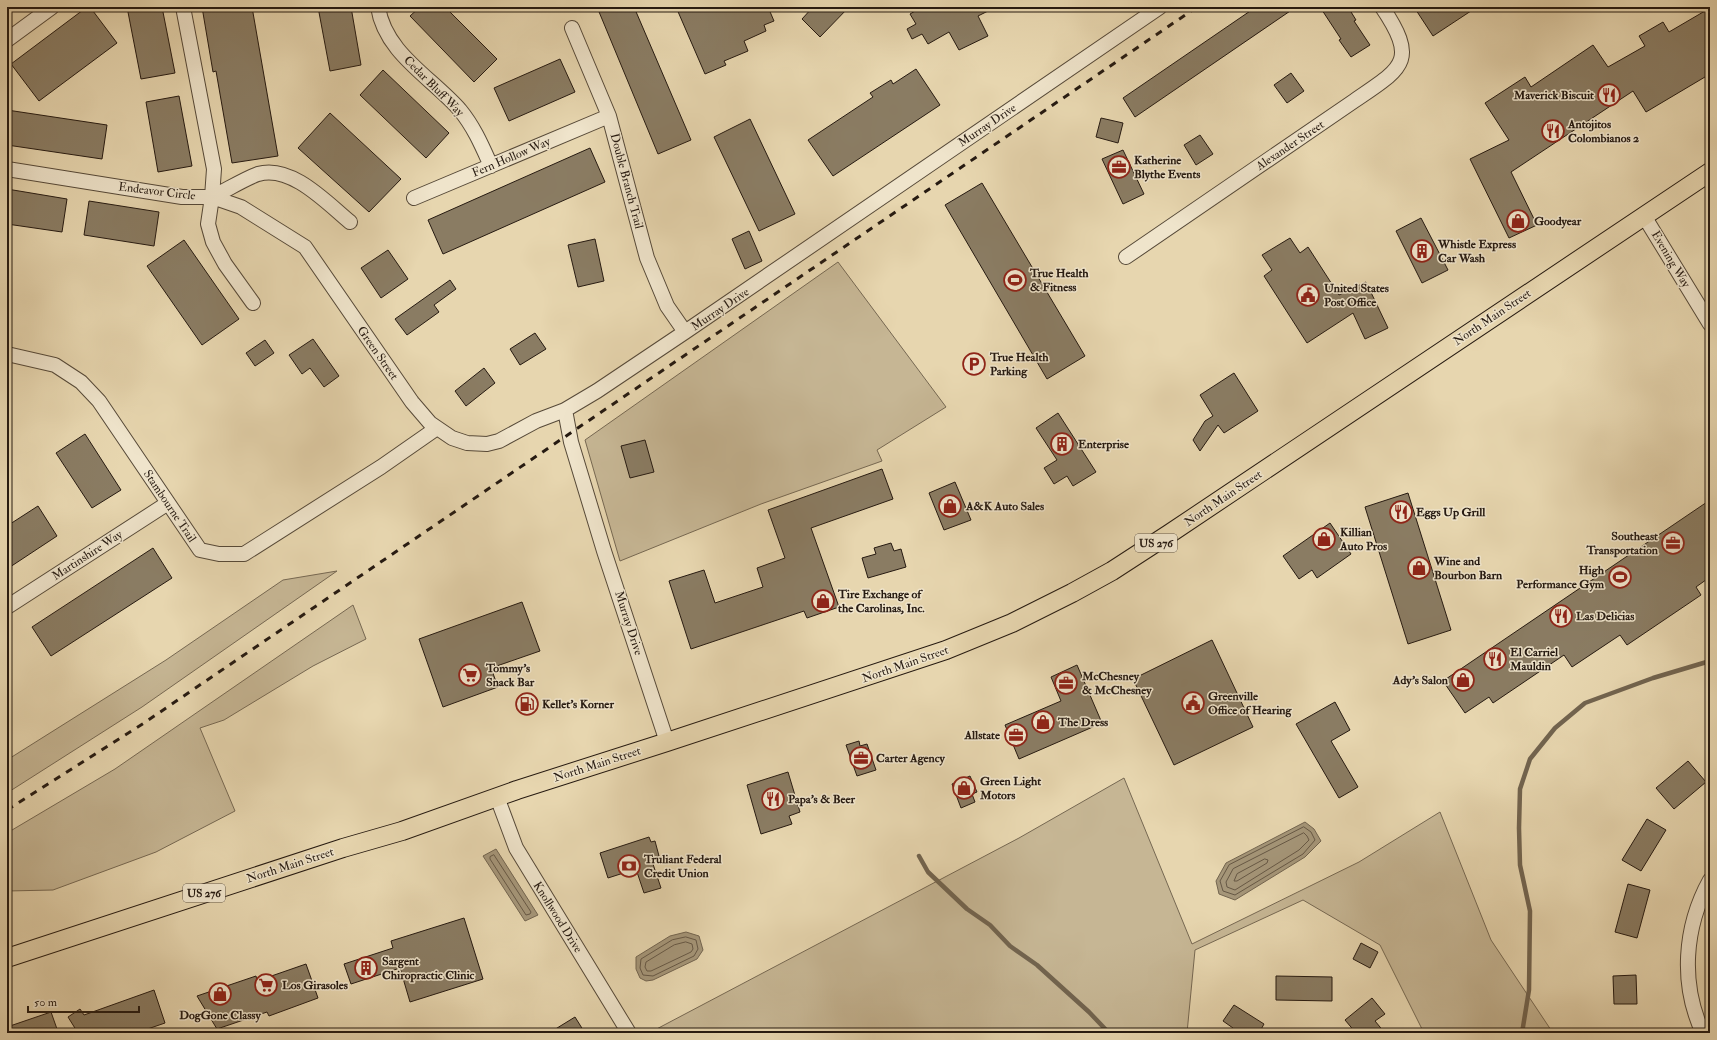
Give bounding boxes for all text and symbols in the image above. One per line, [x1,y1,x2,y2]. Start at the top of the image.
street label: Cedar Bluff Way [400,53,467,120]
restaurant icon: Maverick Biscuit [1596,82,1622,108]
place label: Maverick Biscuit [1513,88,1594,103]
street label: Murray Drive [955,101,1019,150]
street label: Alexander Street [1253,117,1327,174]
place label: Antojitos Colombianos 2 [1567,117,1639,146]
restaurant icon: Antojitos Colombianos 2 [1540,118,1566,144]
street label: Double Branch Trail [607,132,646,231]
street label: Fern Hollow Way [470,134,553,181]
place label: Katherine Blythe Events [1134,153,1200,182]
office icon: Katherine Blythe Events [1106,154,1132,180]
street label: Endeavor Circle [118,179,196,204]
shop icon: Goodyear [1505,208,1531,234]
place label: Goodyear [1534,214,1582,229]
street label: Evening Way [1648,228,1694,291]
place label: Whistle Express Car Wash [1437,237,1516,266]
building icon: Whistle Express Car Wash [1409,238,1435,264]
place label: True Health & Fitness [1029,266,1089,295]
sports icon: True Health & Fitness [1002,267,1028,293]
place label: United States Post Office [1324,281,1389,310]
public building icon: United States Post Office [1295,282,1321,308]
street label: Murray Drive [688,285,752,334]
street label: North Main Street [1450,286,1534,349]
street label: Green Street [354,324,402,383]
place label: True Health Parking [989,350,1049,379]
parking icon: True Health Parking [961,351,987,377]
building icon: Enterprise [1049,431,1075,457]
place label: Enterprise [1078,437,1130,452]
street label: Stambourne Trail [140,467,199,545]
street label: North Main Street [1181,467,1265,530]
shop icon: A&K Auto Sales [937,493,963,519]
place label: A&K Auto Sales [965,499,1044,514]
restaurant icon: Eggs Up Grill [1388,499,1414,525]
place label: Eggs Up Grill [1416,505,1486,520]
place label: Killian Auto Pros [1339,525,1387,554]
shop icon: Killian Auto Pros [1311,526,1337,552]
street label: Martinshire Way [49,527,126,584]
place label: Southeast Transportation [1586,529,1659,558]
office icon: Southeast Transportation [1660,530,1686,556]
road number: US 276 [1135,534,1177,552]
place label: Wine and Bourbon Barn [1433,554,1503,583]
shop icon: Wine and Bourbon Barn [1406,555,1432,581]
place label: High Performance Gym [1516,563,1605,592]
sports icon: High Performance Gym [1607,564,1633,590]
place label: Tire Exchange of the Carolinas, Inc. [837,587,925,616]
shop icon: Tire Exchange of the Carolinas, Inc. [810,588,836,614]
street label: Murray Drive [611,589,646,657]
restaurant icon: Las Delicias [1548,603,1574,629]
place label: Las Delicias [1576,609,1634,624]
street label: North Main Street [860,643,951,686]
place label: El Carriel Mauldin [1509,645,1559,674]
restaurant icon: El Carriel Mauldin [1482,646,1508,672]
place label: Tommy's Snack Bar [485,661,535,690]
supermarket icon: Tommy's Snack Bar [457,662,483,688]
shop icon: Ady's Salon [1450,667,1476,693]
place label: McChesney & McChesney [1081,669,1152,698]
office icon: McChesney & McChesney [1053,670,1079,696]
place label: Ady's Salon [1392,673,1449,688]
place label: Greenville Office of Hearing [1208,689,1293,718]
public building icon: Greenville Office of Hearing [1180,690,1206,716]
fuel station icon: Kellet's Korner [514,691,540,717]
place label: Kellet's Korner [542,697,614,712]
shop icon: The Dress [1030,709,1056,735]
place label: The Dress [1057,715,1108,730]
office icon: Allstate [1003,722,1029,748]
place label: Allstate [963,728,1001,743]
street label: North Main Street [552,743,643,786]
office icon: Carter Agency [848,745,874,771]
place label: Carter Agency [876,751,946,766]
place label: Green Light Motors [979,774,1041,803]
shop icon: Green Light Motors [951,775,977,801]
restaurant icon: Papa's & Beer [760,786,786,812]
place label: Papa's & Beer [788,792,856,807]
street label: North Main Street [245,844,336,887]
place label: Truliant Federal Credit Union [643,852,723,881]
bank icon: Truliant Federal Credit Union [616,853,642,879]
street label: Knollwood Drive [530,879,585,956]
road number: US 276 [183,884,225,902]
place label: Sargent Chiropractic Clinic [382,954,475,983]
building icon: Sargent Chiropractic Clinic [353,955,379,981]
supermarket icon: Los Girasoles [253,972,279,998]
place label: Los Girasoles [282,978,348,993]
shop icon: DogGone Classy [207,981,233,1007]
scale bar [28,988,139,1014]
text: 50 m [34,995,58,1010]
place label: DogGone Classy [179,1008,261,1023]

